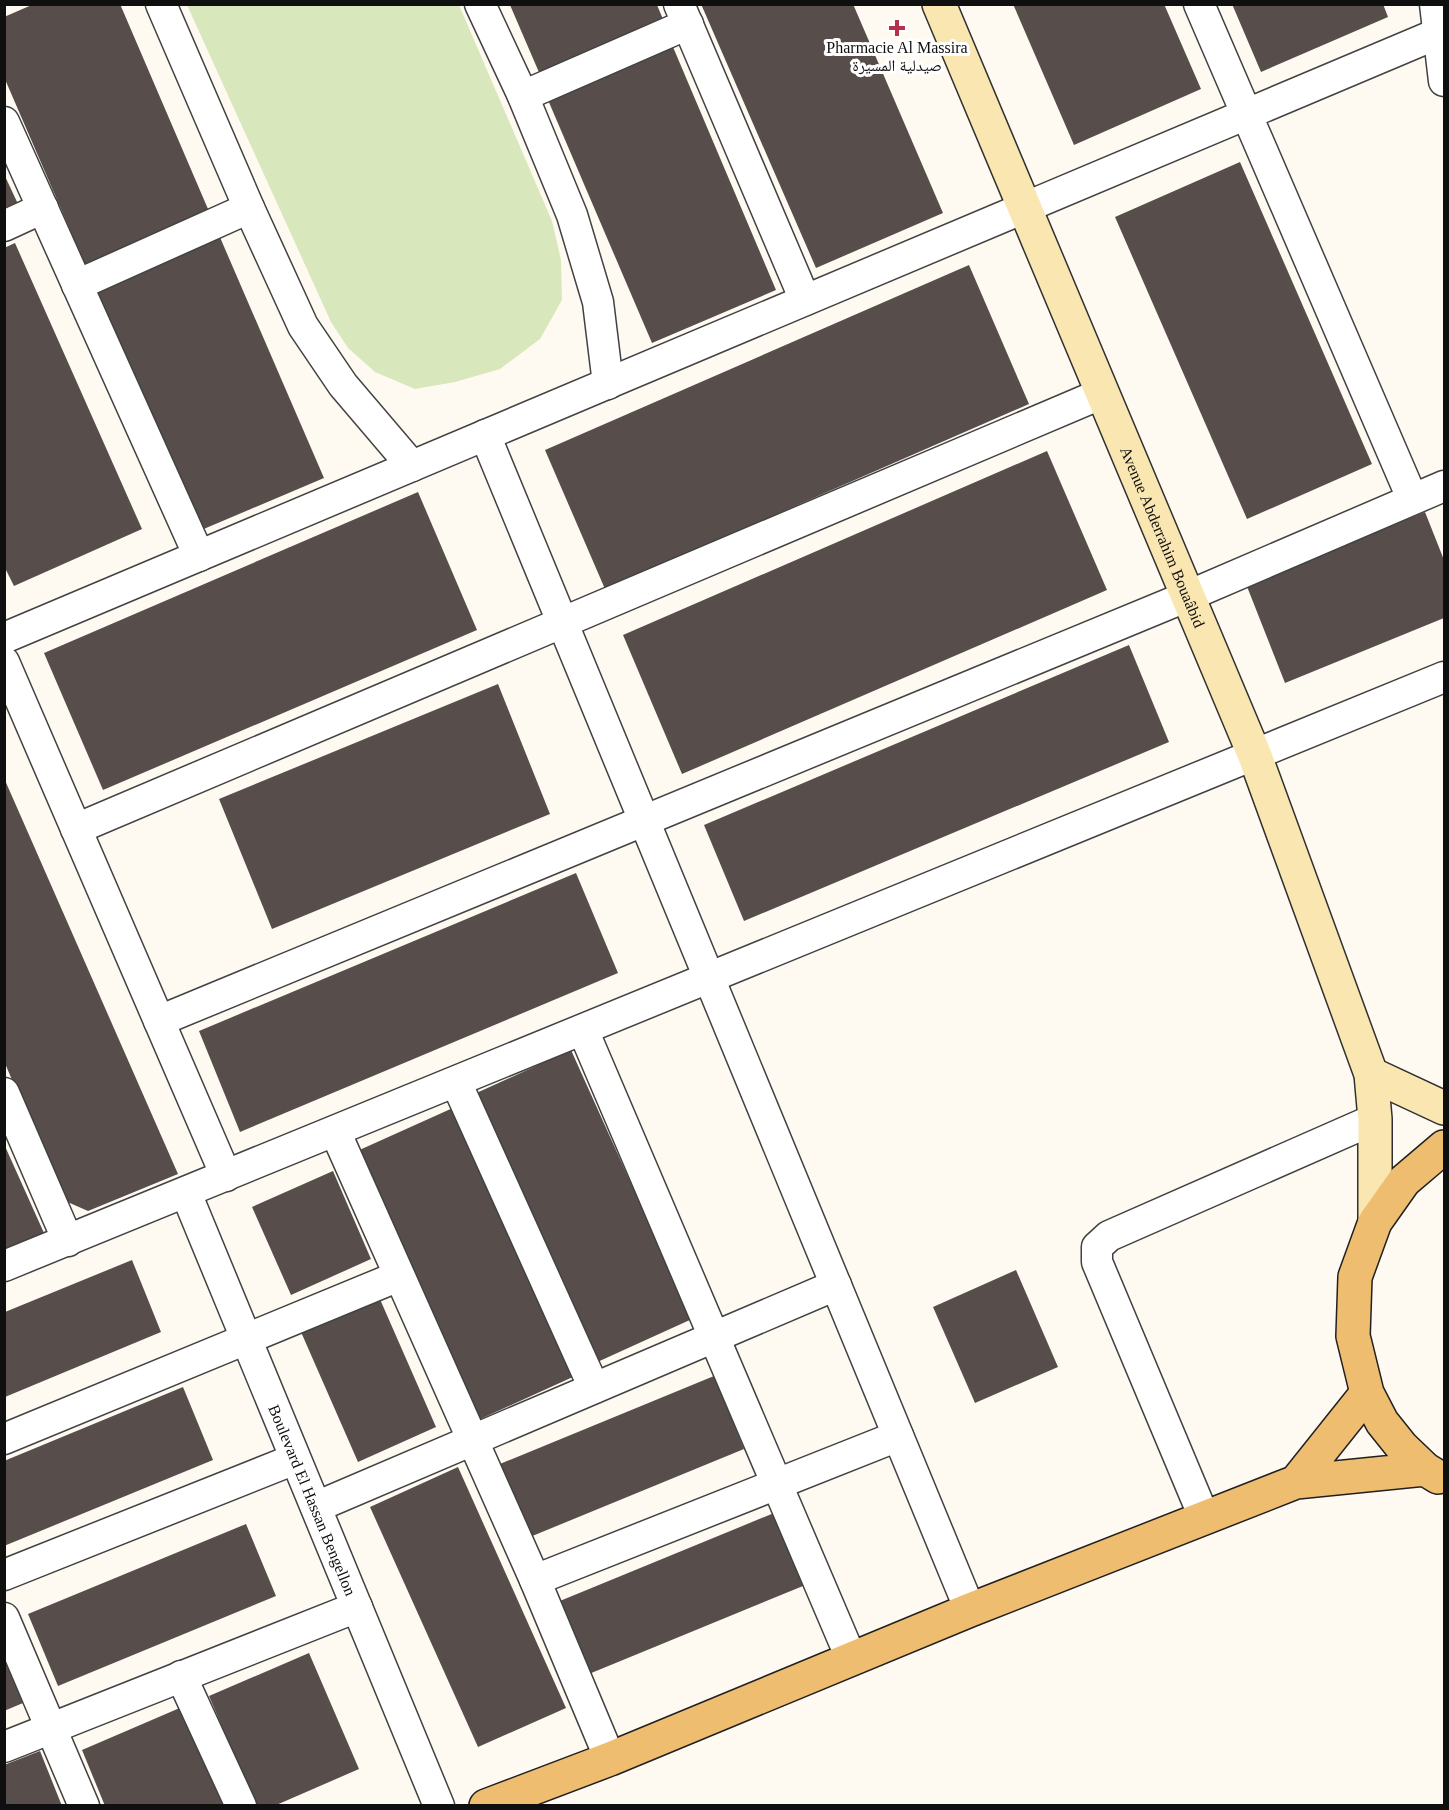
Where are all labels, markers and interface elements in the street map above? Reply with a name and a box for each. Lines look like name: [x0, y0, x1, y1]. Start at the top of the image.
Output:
marker: Pharmacie Al Massira صيدلية المسيرة: [890, 21, 904, 35]
place label: Pharmacie Al Massira صيدلية المسيرة: [826, 39, 968, 75]
street label: Avenue Abderrahim Bouaâbid: [1117, 444, 1208, 630]
street label: Boulevard El Hassan Bengellon: [265, 1402, 359, 1598]

